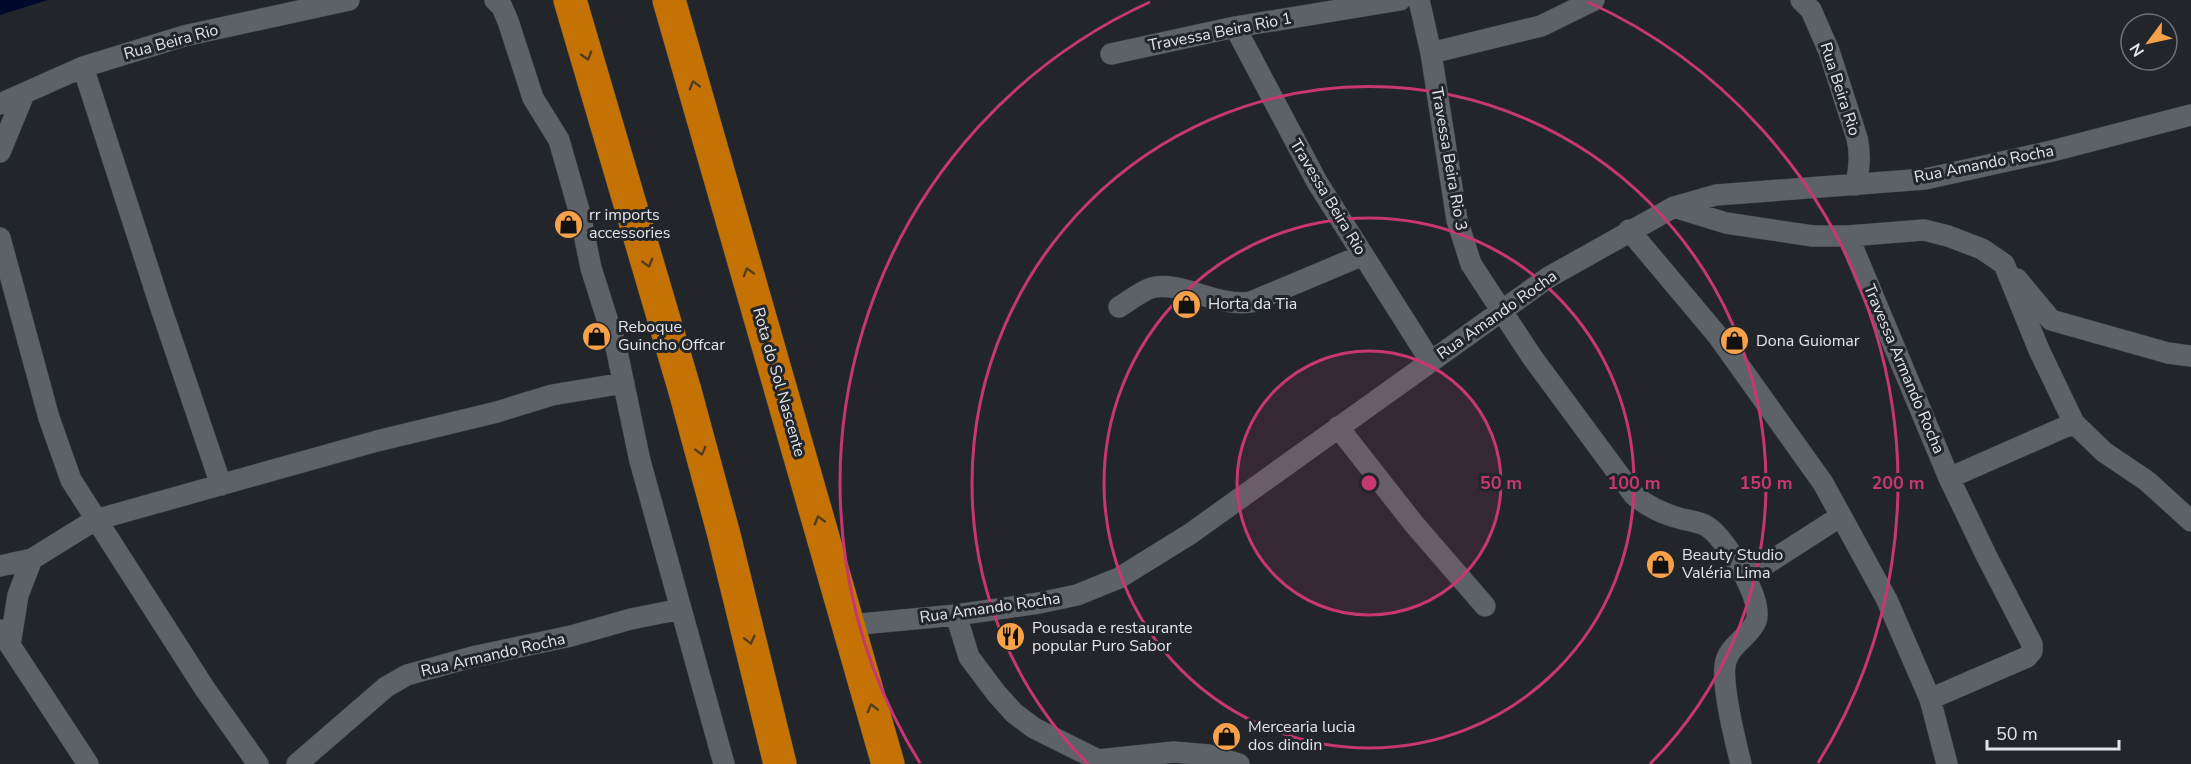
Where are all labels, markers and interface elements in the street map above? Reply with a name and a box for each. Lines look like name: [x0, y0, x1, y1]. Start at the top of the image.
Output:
street label: Travessa Beira Rio 1: [1147, 7, 1293, 57]
north arrow: [2119, 12, 2179, 72]
street label: Rua Beira Rio: [121, 19, 221, 65]
text: N: [2125, 39, 2150, 61]
street label: Rua Beira Rio: [1815, 40, 1865, 139]
one-way arrow: [580, 50, 592, 61]
one-way arrow: [689, 80, 701, 91]
street label: Travessa Beira Rio 3: [1426, 85, 1472, 233]
street label: Travessa Beira Rio: [1285, 135, 1371, 259]
street label: Rua Amando Rocha: [1912, 140, 2056, 188]
place label: rr imports accessories: [589, 204, 670, 244]
shop icon: rr imports accessories: [552, 208, 584, 240]
one-way arrow: [641, 257, 653, 268]
street label: Rua Amando Rocha: [1433, 265, 1561, 365]
one-way arrow: [743, 267, 755, 278]
street label: Travessa Armando Rocha: [1858, 281, 1950, 457]
shop icon: Horta da Tia: [1171, 288, 1203, 320]
place label: Horta da Tia: [1208, 293, 1297, 315]
street label: Rota do Sol Nascente: [747, 305, 811, 459]
place label: Reboque Guincho Offcar: [618, 316, 725, 356]
shop icon: Reboque Guincho Offcar: [581, 320, 613, 352]
shop icon: Dona Guiomar: [1719, 325, 1751, 357]
place label: Dona Guiomar: [1756, 330, 1860, 352]
one-way arrow: [694, 446, 707, 456]
text: 50 m: [1480, 471, 1522, 495]
text: 100 m: [1607, 471, 1661, 495]
text: 150 m: [1739, 471, 1793, 495]
text: 200 m: [1871, 471, 1925, 495]
centre of rings: [1359, 473, 1379, 493]
one-way arrow: [814, 515, 826, 526]
place label: Beauty Studio Valéria Lima: [1681, 544, 1783, 584]
shop icon: Beauty Studio Valéria Lima: [1645, 548, 1677, 580]
street label: Rua Amando Rocha: [918, 587, 1062, 629]
place label: Pousada e restaurante popular Puro Sabor: [1032, 617, 1192, 657]
restaurant icon: Pousada e restaurante popular Puro Sabor: [995, 621, 1027, 653]
street label: Rua Armando Rocha: [419, 628, 567, 682]
one-way arrow: [742, 635, 755, 645]
one-way arrow: [867, 703, 879, 713]
scale bar: [1987, 713, 2119, 751]
place label: Mercearia lucia dos dindin: [1248, 716, 1355, 756]
shop icon: Mercearia lucia dos dindin: [1211, 720, 1243, 752]
text: 50 m: [1996, 722, 2038, 746]

